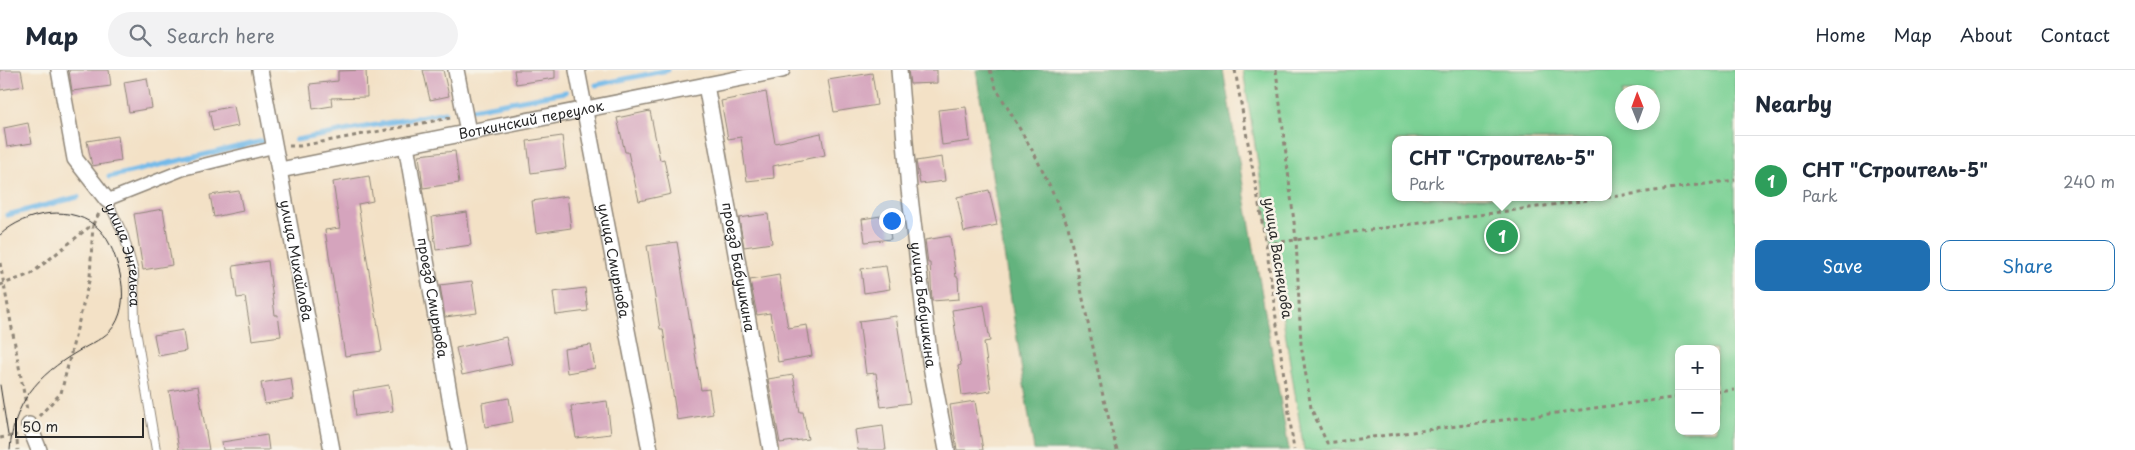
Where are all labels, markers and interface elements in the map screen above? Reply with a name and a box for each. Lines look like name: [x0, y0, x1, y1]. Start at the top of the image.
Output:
search box: [108, 12, 458, 57]
text: Map: [25, 17, 78, 53]
icon: search: [126, 21, 154, 49]
text: Search here: [166, 21, 275, 49]
text: Home: [1815, 21, 1865, 48]
text: Map: [1893, 21, 1932, 48]
text: About: [1960, 21, 2012, 48]
text: Contact: [2040, 21, 2110, 48]
north arrow: [1615, 85, 1660, 130]
text: Nearby: [1755, 87, 1832, 119]
street label: Воткинский переулок: [457, 95, 606, 144]
popup: [1392, 136, 1612, 201]
text: СНТ "Строитель-5": [1409, 143, 1595, 171]
text: СНТ "Строитель-5": [1802, 155, 1988, 183]
text: 1: [1767, 169, 1775, 193]
text: 240 m: [2063, 169, 2115, 193]
text: Park: [1409, 171, 1445, 195]
text: Park: [1802, 183, 1838, 207]
street label: улица Васнецова: [1259, 196, 1298, 320]
street label: улица Михайлова: [275, 198, 318, 323]
street label: улица Энгельса: [100, 199, 146, 307]
street label: проезд Бабушкина: [717, 200, 761, 334]
street label: улица Смирнова: [593, 201, 635, 320]
your location: [879, 208, 905, 234]
pin: 1: [1486, 217, 1518, 255]
street label: проезд Смирнова: [412, 236, 454, 360]
button: Save: [1755, 240, 1930, 291]
button: Share: [1940, 240, 2115, 291]
street label: улица Бабушкина: [906, 241, 942, 370]
map controls: [1675, 345, 1720, 435]
button: +: [1675, 345, 1720, 390]
button: −: [1675, 390, 1720, 435]
scale bar: [15, 415, 144, 438]
text: 50 m: [22, 416, 58, 437]

